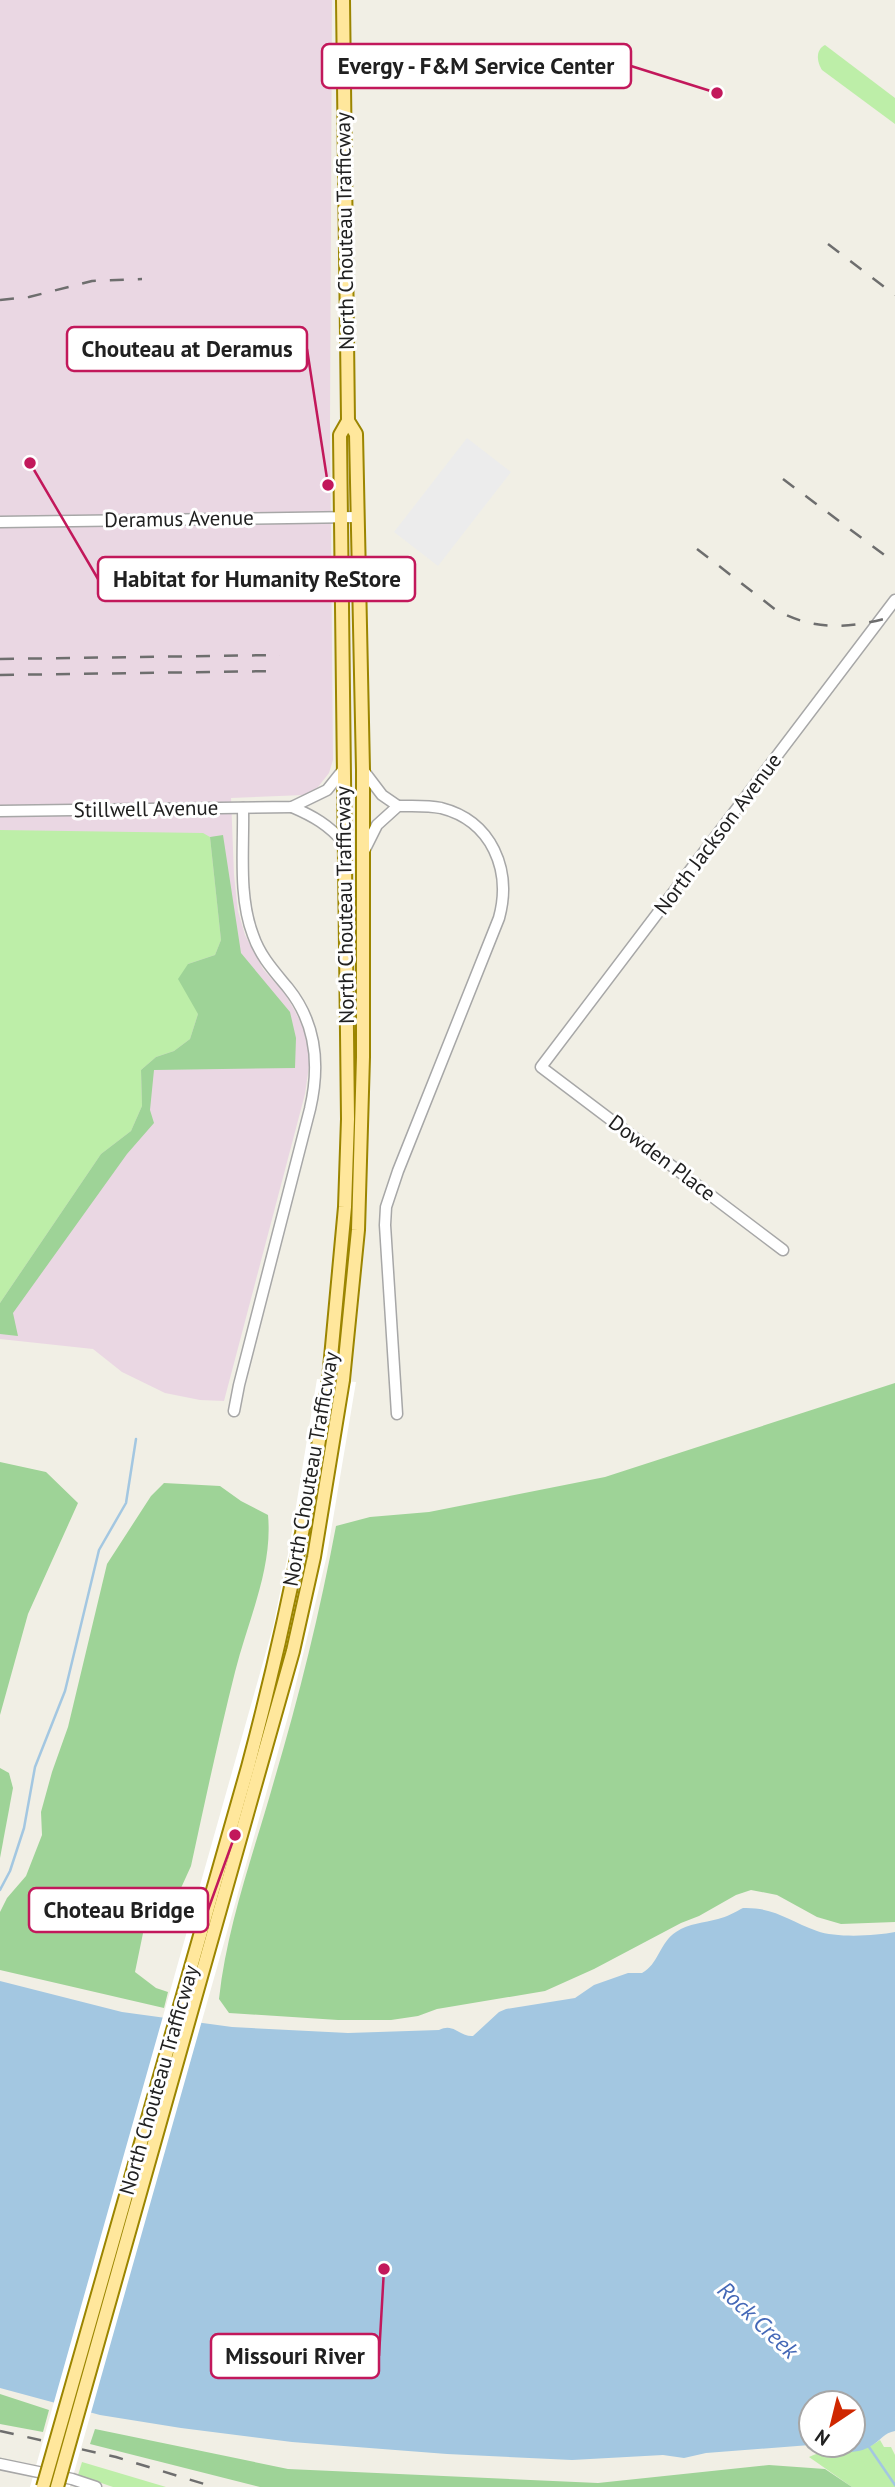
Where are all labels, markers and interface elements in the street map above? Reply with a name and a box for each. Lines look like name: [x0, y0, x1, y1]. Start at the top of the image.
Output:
callout: Evergy - F&M Service Center: [322, 44, 631, 88]
text: Evergy - F&M Service Center: [338, 51, 615, 80]
street label: North Chouteau Trafficway: [329, 112, 360, 350]
callout: Chouteau at Deramus: [67, 327, 307, 371]
text: Chouteau at Deramus: [81, 334, 293, 363]
street label: Deramus Avenue: [104, 504, 254, 533]
callout: Habitat for Humanity ReStore: [98, 557, 415, 601]
text: Habitat for Humanity ReStore: [113, 564, 401, 593]
street label: North Jackson Avenue: [648, 747, 787, 920]
street label: North Chouteau Trafficway: [329, 786, 360, 1024]
street label: Stillwell Avenue: [73, 794, 219, 823]
street label: Dowden Place: [603, 1109, 721, 1207]
street label: North Chouteau Trafficway: [277, 1349, 344, 1588]
callout: Choteau Bridge: [29, 1888, 208, 1932]
text: Choteau Bridge: [43, 1895, 195, 1924]
street label: North Chouteau Trafficway: [113, 1962, 204, 2198]
water label: Rock Creek: [712, 2275, 806, 2365]
callout: Missouri River: [211, 2334, 379, 2378]
text: Missouri River: [225, 2341, 366, 2370]
north arrow: [797, 2389, 867, 2459]
text: N: [810, 2425, 834, 2451]

